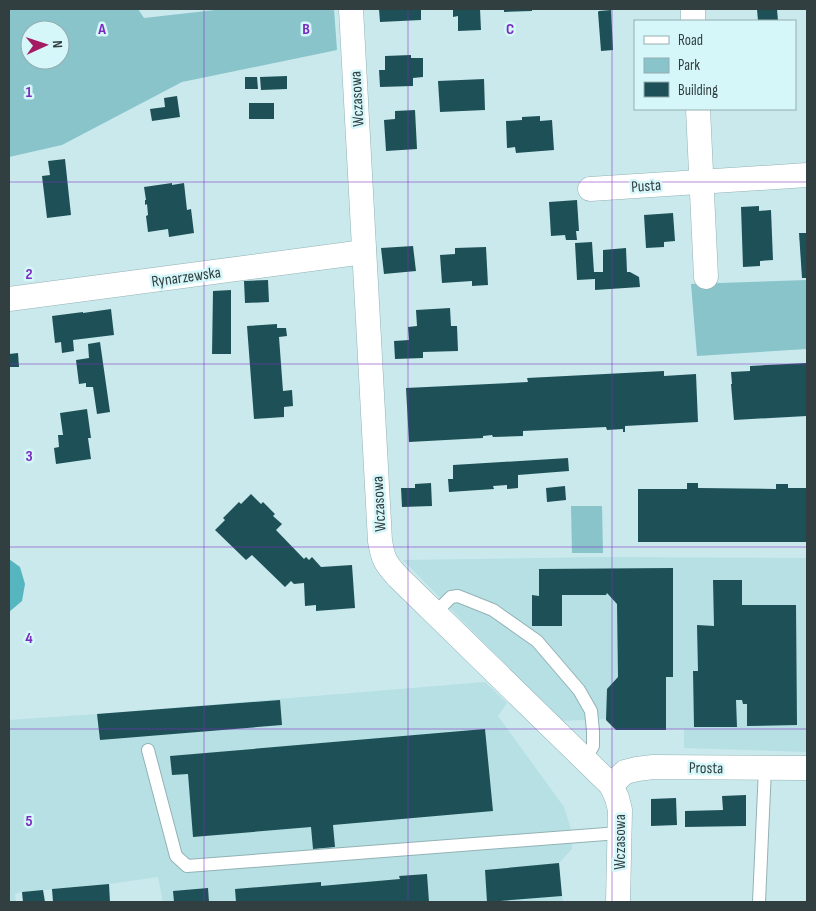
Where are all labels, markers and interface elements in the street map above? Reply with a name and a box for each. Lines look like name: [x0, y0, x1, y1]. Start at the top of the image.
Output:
north arrow: [20, 20, 70, 70]
text: A: [97, 20, 106, 39]
text: B: [302, 20, 310, 39]
text: C: [506, 20, 514, 39]
legend: [634, 20, 796, 110]
text: Road: [678, 31, 703, 50]
text: N: [49, 40, 66, 49]
text: Park: [678, 56, 700, 75]
street label: Wczasowa: [347, 71, 368, 127]
text: Building: [678, 81, 718, 100]
text: 1: [26, 83, 33, 102]
street label: Pusta: [630, 176, 662, 197]
street label: Rynarzewska: [150, 263, 222, 292]
text: 2: [25, 265, 33, 284]
text: 3: [25, 447, 33, 466]
street label: Wczasowa: [369, 476, 390, 532]
text: 4: [25, 629, 33, 648]
street label: Prosta: [689, 759, 723, 778]
text: 5: [25, 812, 33, 831]
street label: Wczasowa: [611, 814, 630, 870]

